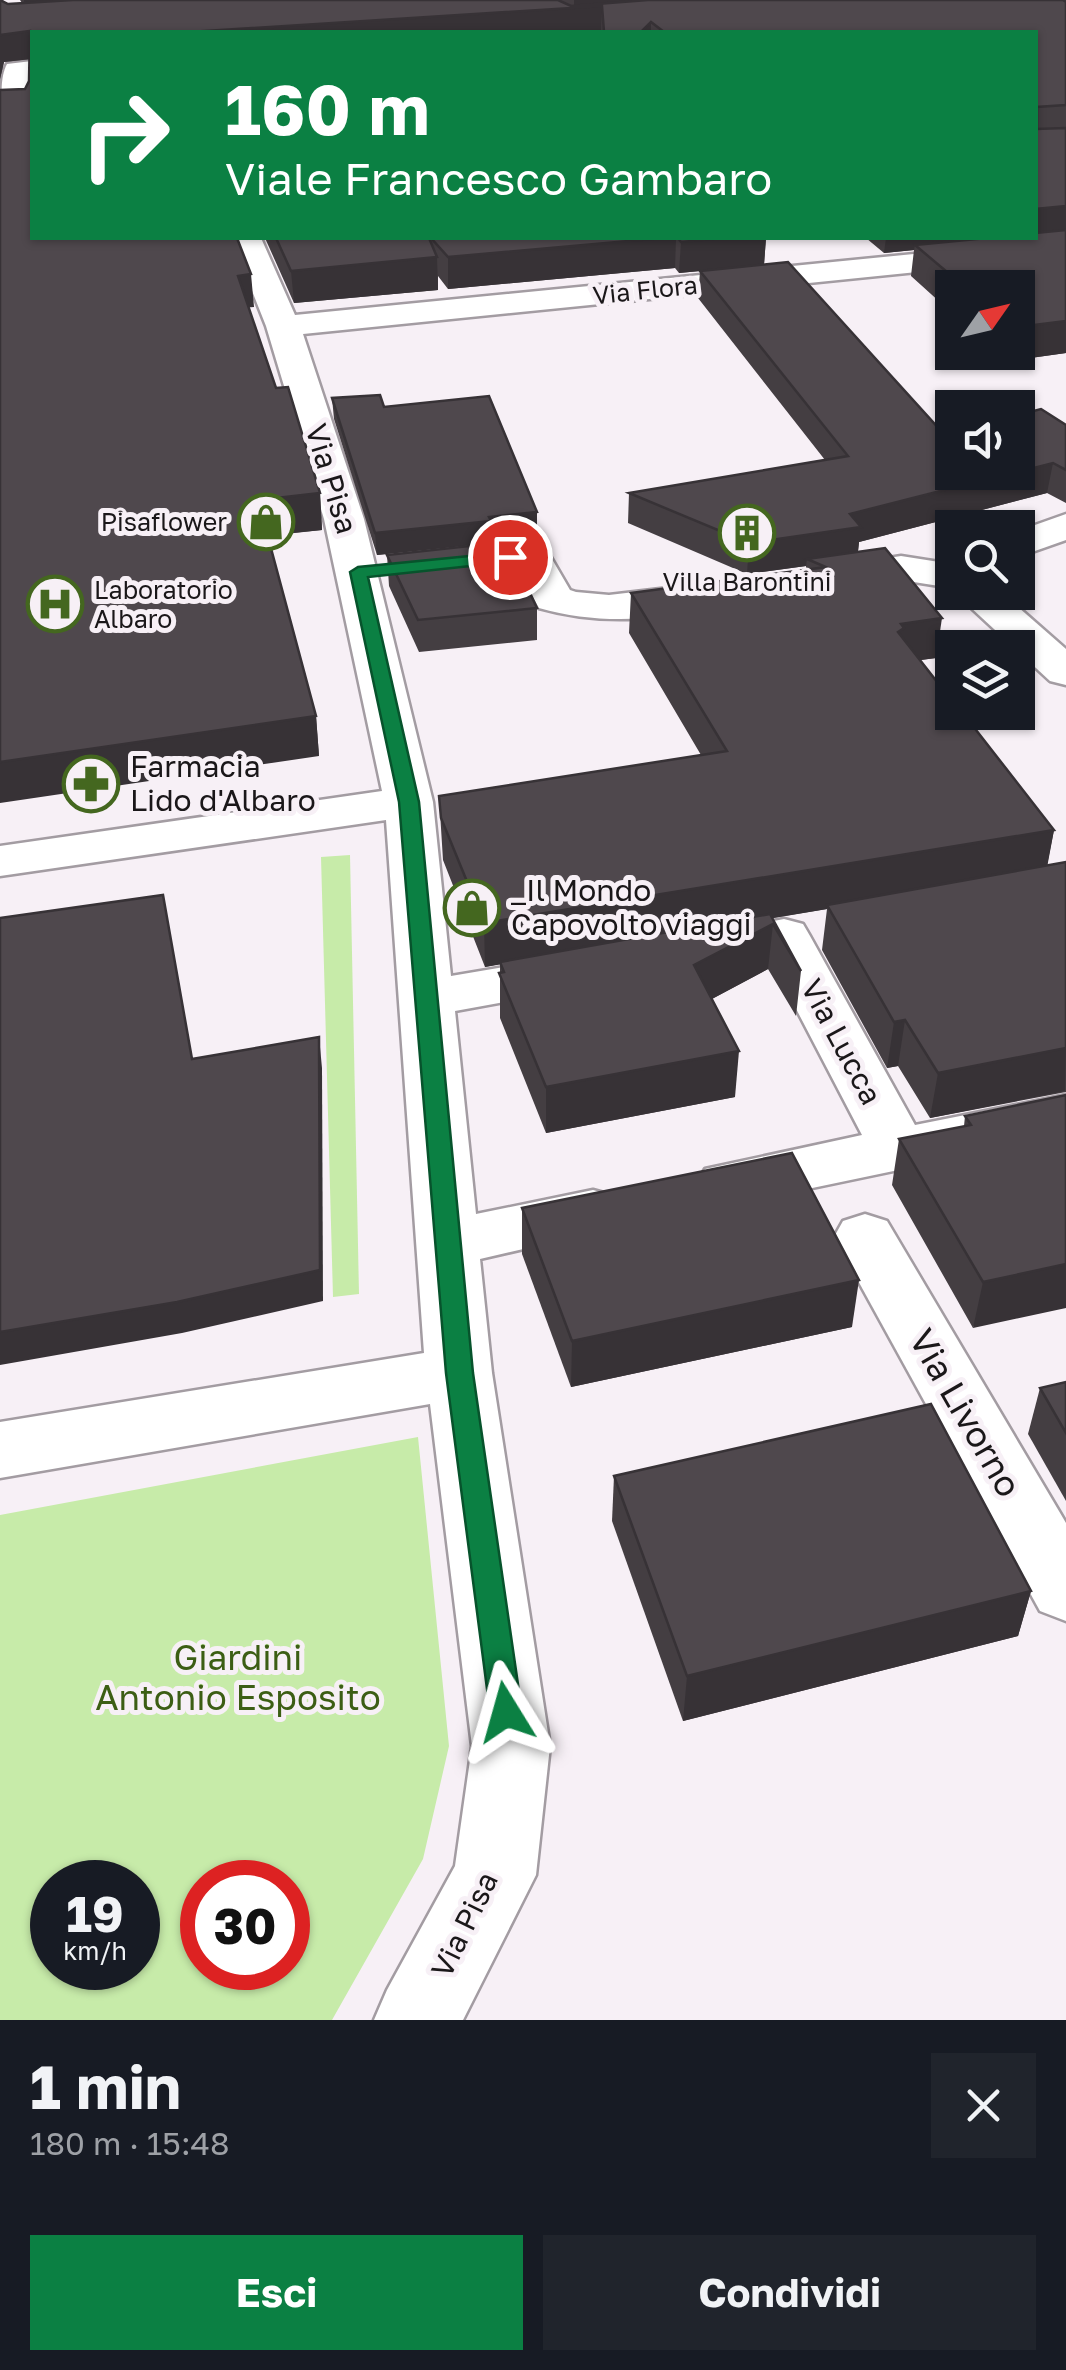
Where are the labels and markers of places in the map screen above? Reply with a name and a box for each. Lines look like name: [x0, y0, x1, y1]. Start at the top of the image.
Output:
shop icon: Pisaflower: [236, 492, 296, 552]
building icon: Villa Barontini: [717, 503, 777, 563]
place label: Pisaflower: [101, 506, 227, 537]
pin: [468, 515, 553, 600]
place label: Villa Barontini: [662, 566, 832, 597]
hospital icon: Laboratorio Albaro: [25, 574, 85, 634]
place label: Laboratorio Albaro: [94, 574, 233, 634]
place label: Farmacia Lido d'Albaro: [130, 748, 316, 818]
pharmacy icon: Farmacia Lido d'Albaro: [61, 754, 121, 814]
place label: _Il Mondo Capovolto viaggi: [511, 872, 752, 942]
shop icon: _Il Mondo Capovolto viaggi: [442, 878, 502, 938]

